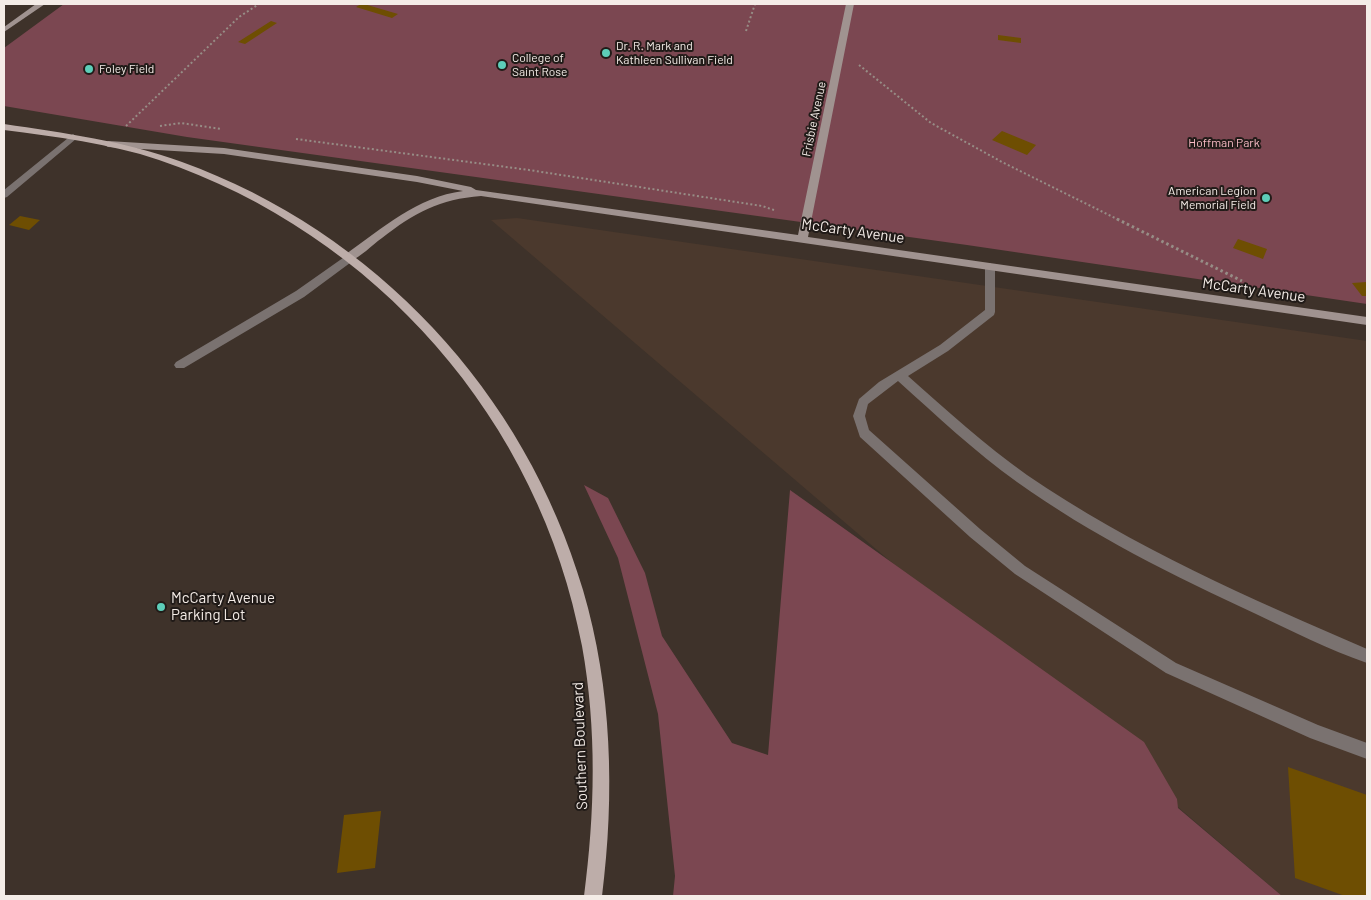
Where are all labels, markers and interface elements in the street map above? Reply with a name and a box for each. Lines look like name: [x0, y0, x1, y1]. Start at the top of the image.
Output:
place label: Dr. R. Mark and Kathleen Sullivan Field: [616, 39, 733, 67]
marker: Dr. R. Mark and Kathleen Sullivan Field: [600, 47, 612, 59]
place label: College of Saint Rose: [512, 51, 567, 79]
marker: College of Saint Rose: [496, 59, 508, 71]
place label: Foley Field: [99, 62, 154, 76]
marker: Foley Field: [83, 63, 95, 75]
street label: Frisbie Avenue: [799, 80, 829, 158]
park label: Hoffman Park: [1188, 136, 1260, 150]
place label: American Legion Memorial Field: [1168, 184, 1256, 212]
marker: American Legion Memorial Field: [1260, 192, 1272, 204]
street label: McCarty Avenue: [800, 215, 906, 247]
street label: McCarty Avenue: [1201, 274, 1307, 306]
place label: McCarty Avenue Parking Lot: [171, 589, 275, 624]
marker: McCarty Avenue Parking Lot: [155, 601, 167, 613]
street label: Southern Boulevard: [569, 682, 591, 810]

